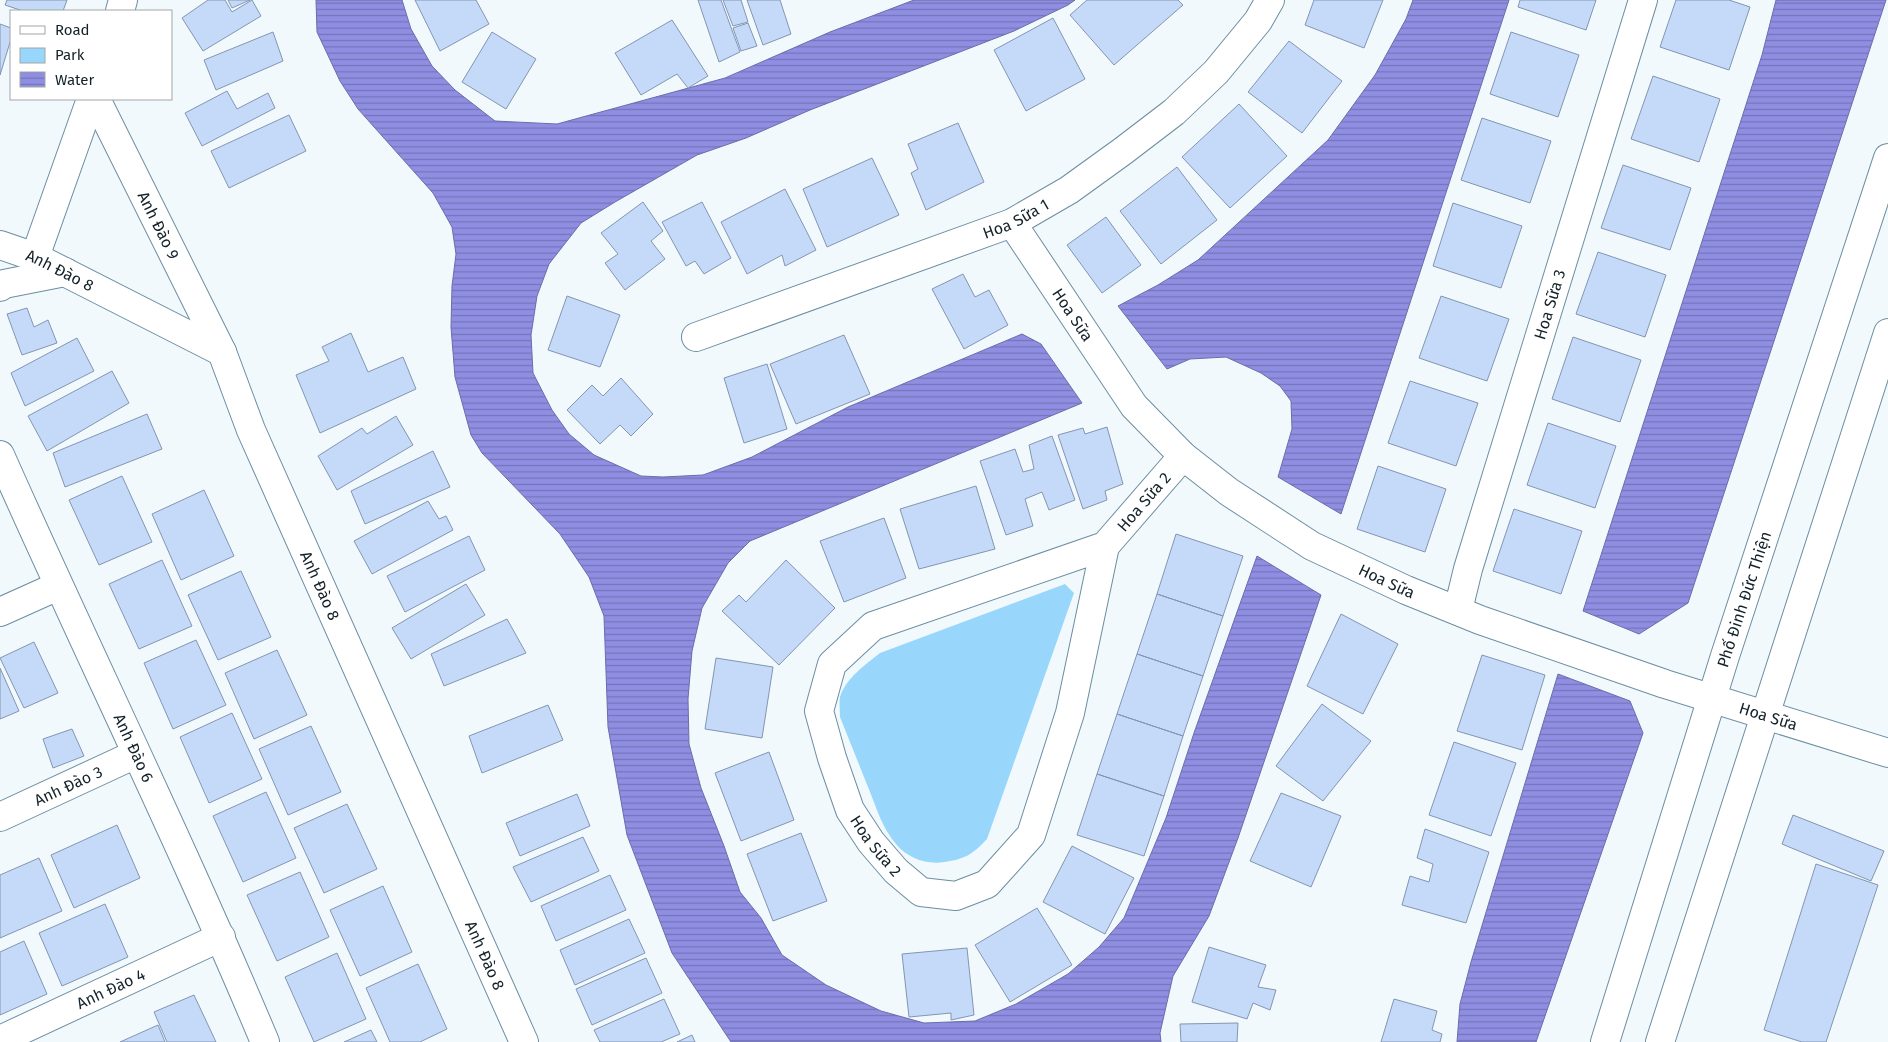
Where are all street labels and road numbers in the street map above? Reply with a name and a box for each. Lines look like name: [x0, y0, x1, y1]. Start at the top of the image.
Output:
street label: Anh Đào 9: [134, 188, 183, 262]
street label: Hoa Sữa 1: [980, 195, 1052, 243]
street label: Anh Đào 8: [23, 246, 97, 295]
street label: Hoa Sữa 3: [1530, 267, 1570, 342]
street label: Hoa Sữa: [1048, 285, 1097, 345]
street label: Hoa Sữa 2: [1113, 468, 1175, 535]
street label: Phố Đinh Đức Thiện: [1713, 529, 1775, 670]
street label: Anh Đào 8: [296, 548, 344, 623]
street label: Hoa Sữa: [1355, 560, 1418, 603]
street label: Hoa Sữa: [1737, 699, 1800, 734]
street label: Anh Đào 6: [110, 711, 158, 785]
street label: Anh Đào 3: [31, 762, 105, 810]
street label: Hoa Sữa 2: [846, 812, 905, 880]
street label: Anh Đào 8: [461, 918, 509, 993]
street label: Anh Đào 4: [74, 965, 149, 1013]

